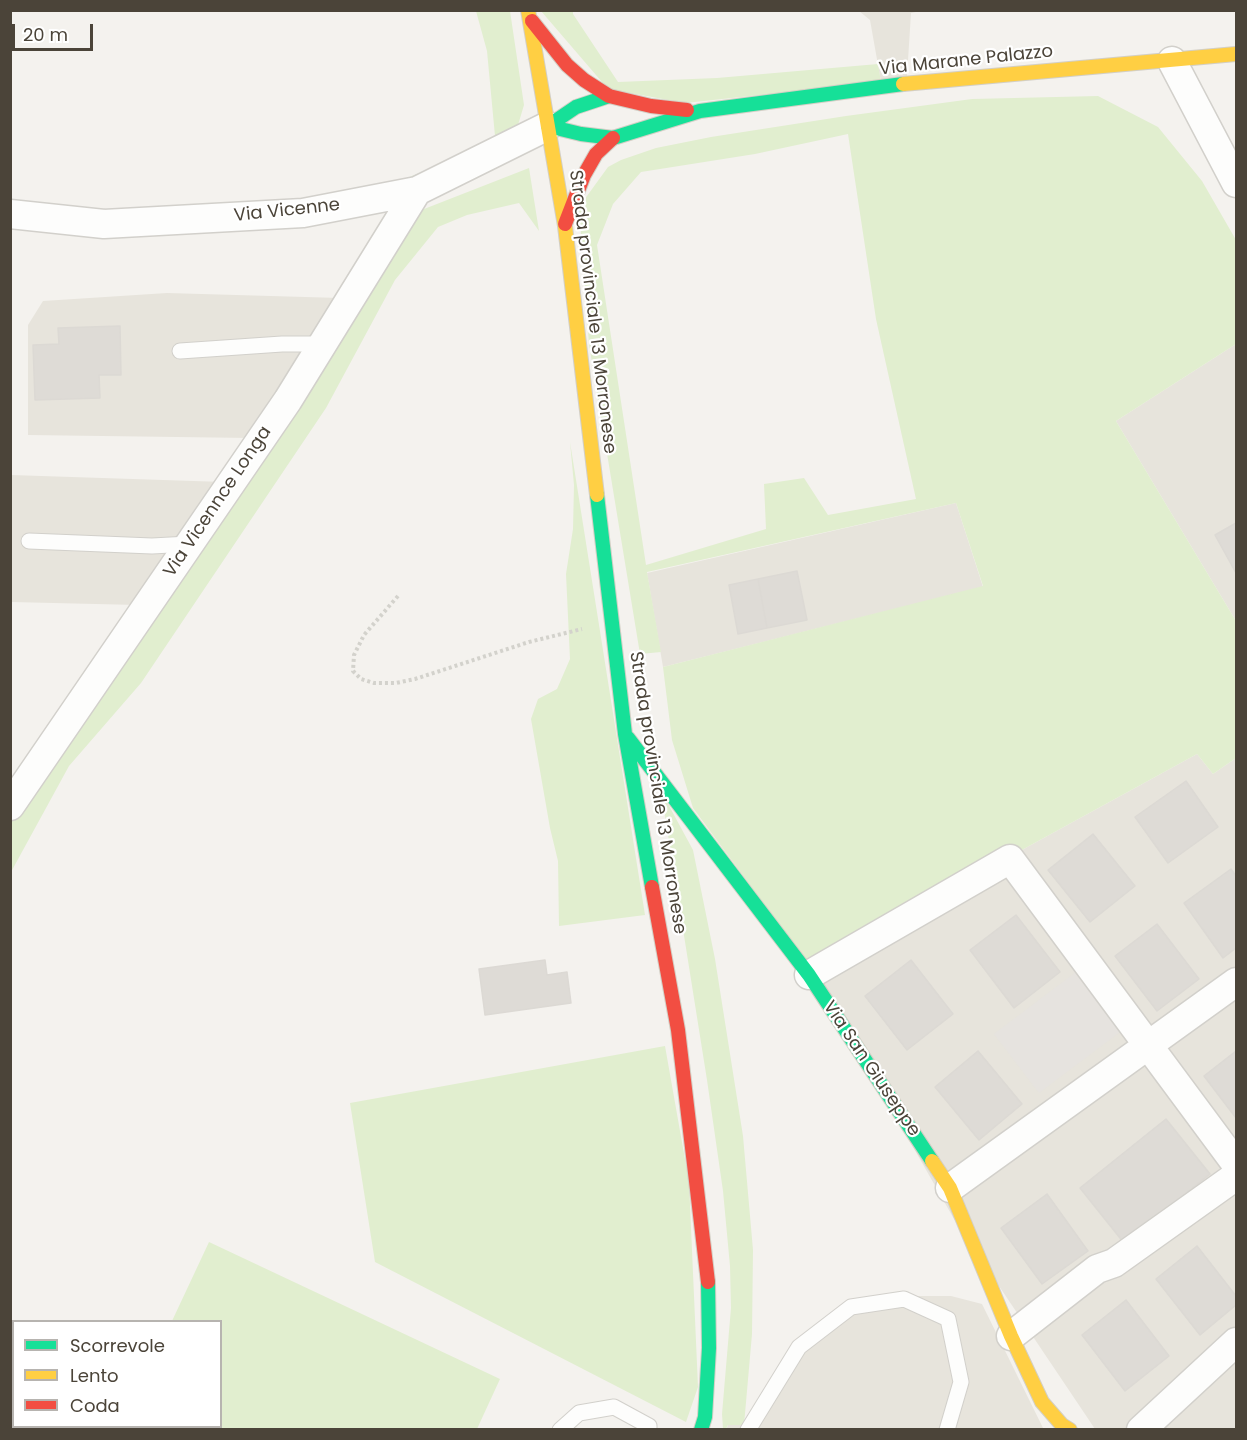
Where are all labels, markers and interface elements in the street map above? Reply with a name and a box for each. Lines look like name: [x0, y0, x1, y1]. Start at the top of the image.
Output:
scale bar: [15, 12, 96, 50]
text: 20 m: [23, 22, 68, 47]
street label: Via Marane Palazzo: [878, 41, 1054, 81]
street label: Strada provinciale 13 Morronese: [564, 169, 620, 455]
street label: Via Vicenne: [233, 195, 341, 227]
street label: Via Vicennce Longa: [159, 422, 277, 582]
street label: Strada provinciale 13 Morronese: [624, 650, 690, 936]
street label: Via San Giuseppe: [818, 997, 924, 1141]
legend: [12, 1320, 222, 1428]
text: Scorrevole: [70, 1333, 165, 1358]
text: Lento: [70, 1363, 119, 1388]
text: Coda: [70, 1393, 120, 1418]

